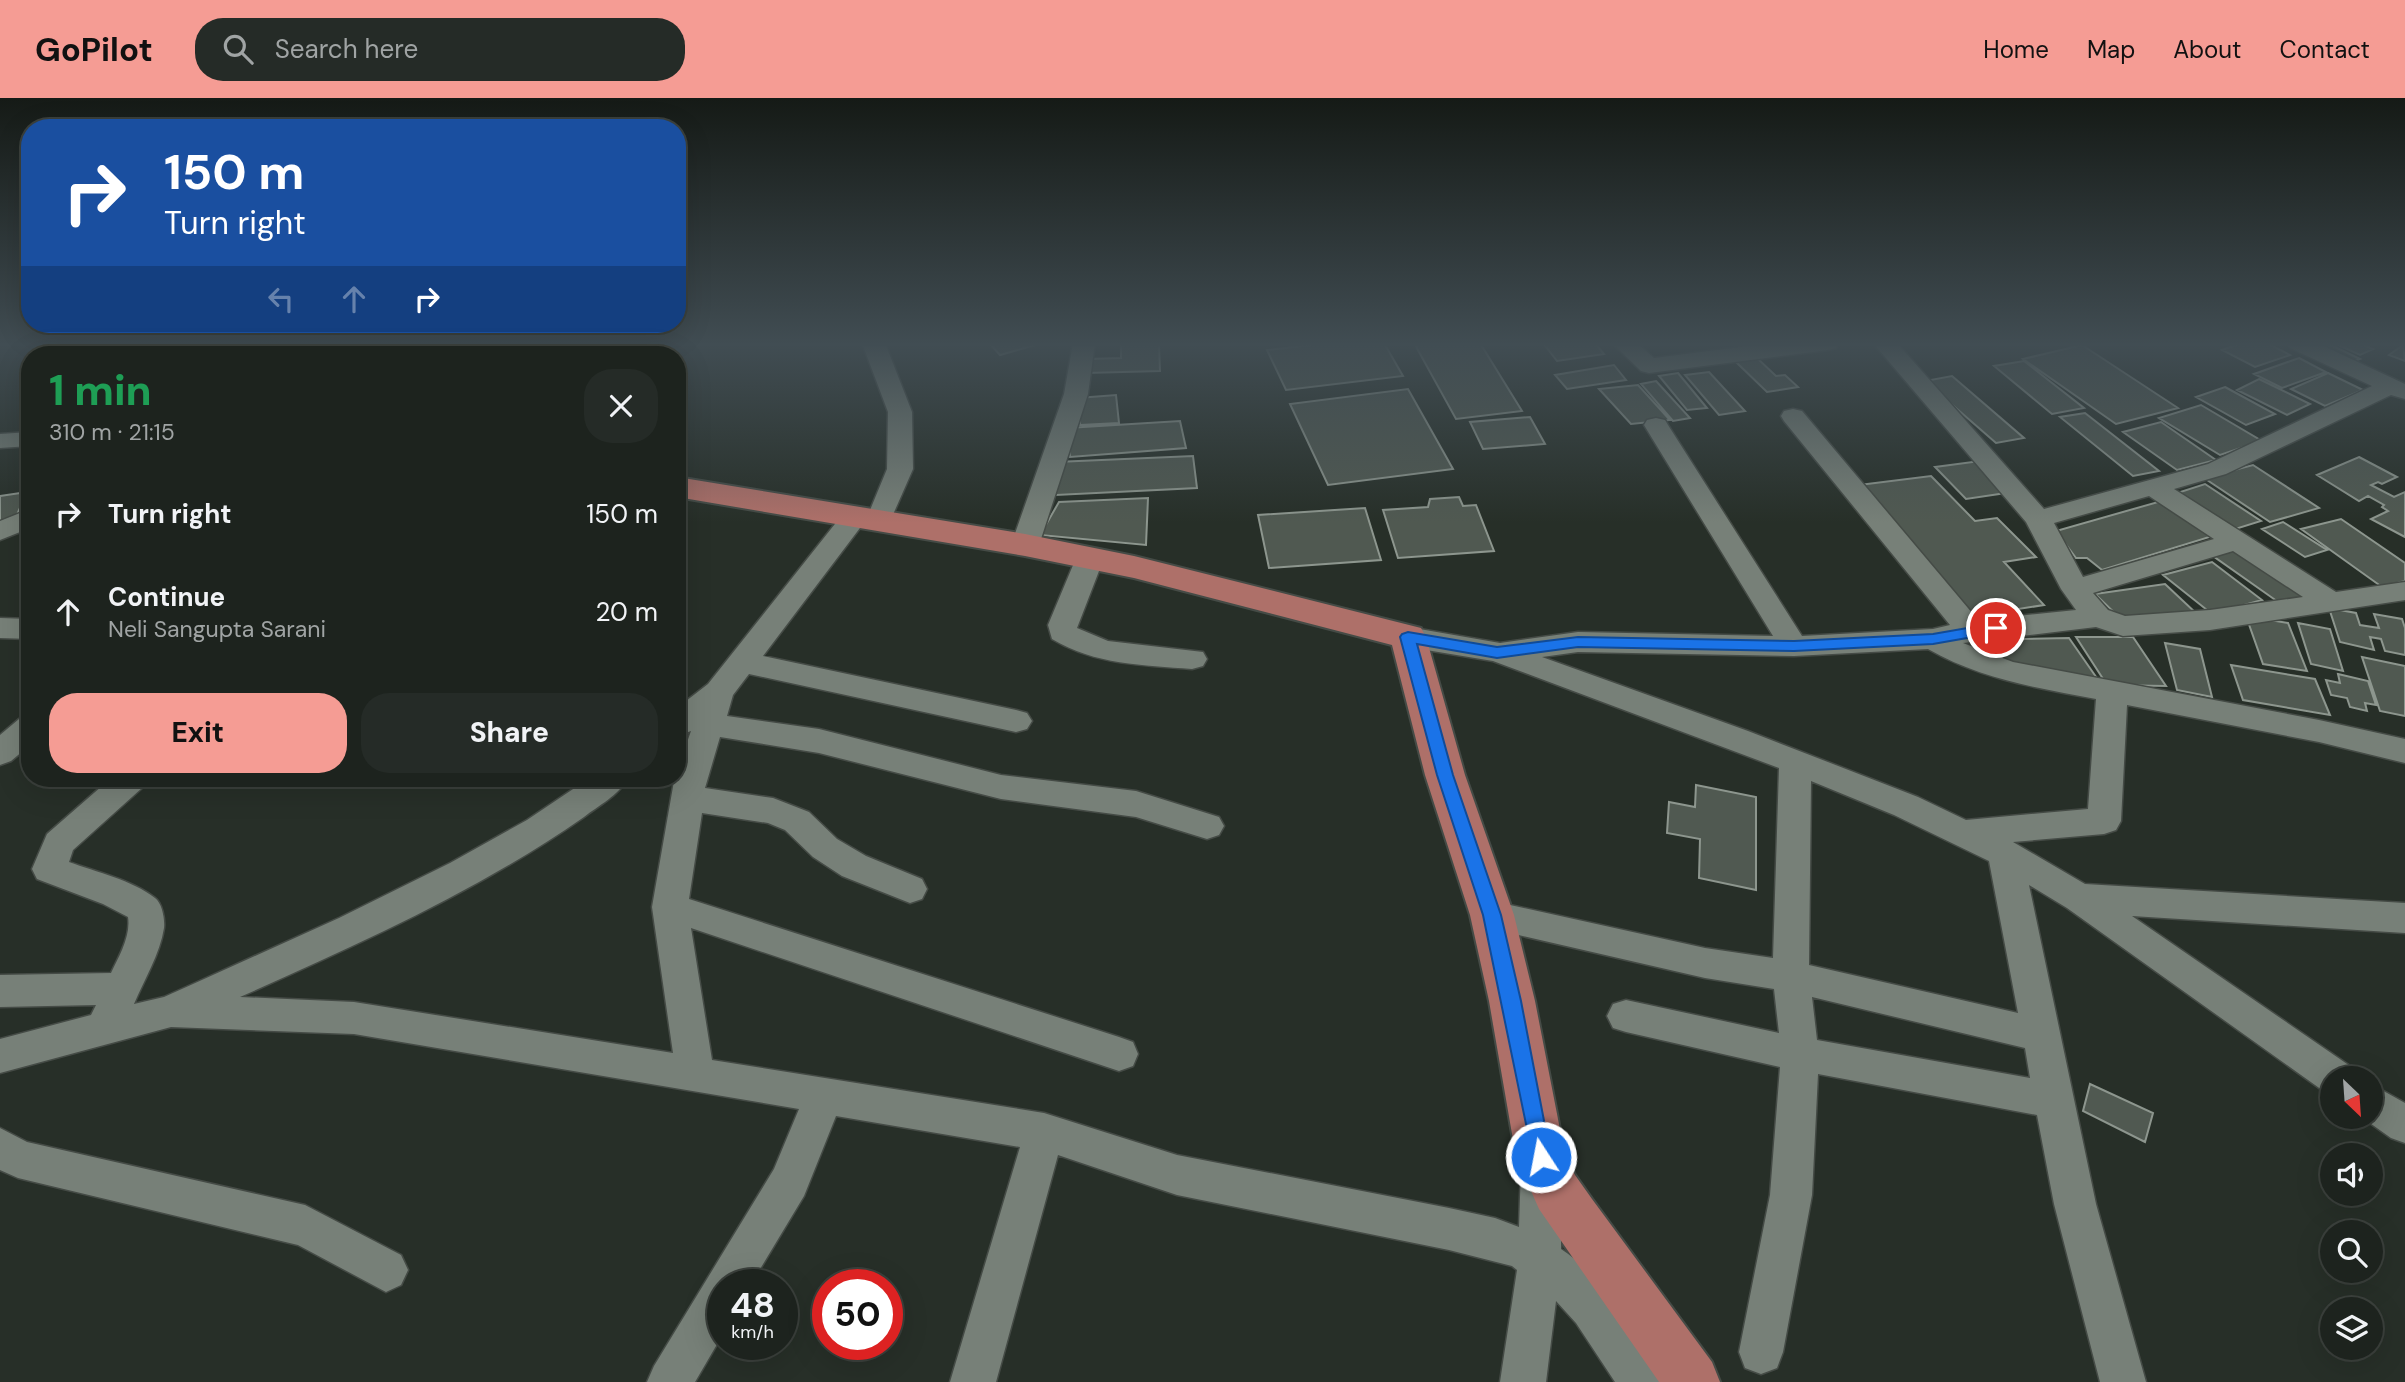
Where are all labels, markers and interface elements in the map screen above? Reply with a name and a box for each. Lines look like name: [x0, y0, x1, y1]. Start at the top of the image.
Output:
search box: [195, 18, 685, 81]
text: GoPilot: [35, 28, 153, 71]
icon: search: [219, 30, 257, 68]
text: Search here: [275, 32, 418, 66]
text: Home: [1983, 34, 2049, 65]
text: Map: [2087, 34, 2135, 65]
text: About: [2173, 34, 2242, 65]
text: Contact: [2280, 34, 2370, 65]
text: 150 m: [164, 140, 304, 204]
icon: right: [49, 147, 140, 238]
text: Turn right: [164, 202, 306, 244]
icon: left: [262, 280, 300, 318]
icon: ahead: [335, 280, 373, 318]
icon: right: [408, 280, 446, 318]
text: 1 min: [49, 363, 152, 418]
button: close: [584, 369, 658, 443]
text: 310 m · 21:15: [49, 417, 175, 447]
icon: right: [49, 495, 87, 533]
text: Turn right: [108, 497, 232, 531]
text: 150 m: [586, 497, 658, 531]
text: Continue: [108, 580, 225, 614]
icon: ahead: [49, 593, 87, 631]
text: 20 m: [595, 595, 658, 629]
pin: [1966, 598, 2026, 658]
icon: arrive: [1977, 609, 2015, 647]
text: Neli Sangupta Sarani: [108, 614, 326, 644]
button: Exit: [49, 693, 347, 773]
button: Share: [361, 693, 658, 773]
north arrow: [2320, 1066, 2384, 1129]
map controls: [2320, 1066, 2383, 1360]
position arrow: [1504, 1120, 1578, 1194]
button: sound: [2320, 1143, 2383, 1206]
button: search: [2320, 1220, 2383, 1283]
speed limit sign: 50: [812, 1269, 903, 1360]
text: 48: [730, 1282, 775, 1328]
button: layers: [2320, 1297, 2383, 1360]
text: km/h: [731, 1320, 774, 1344]

